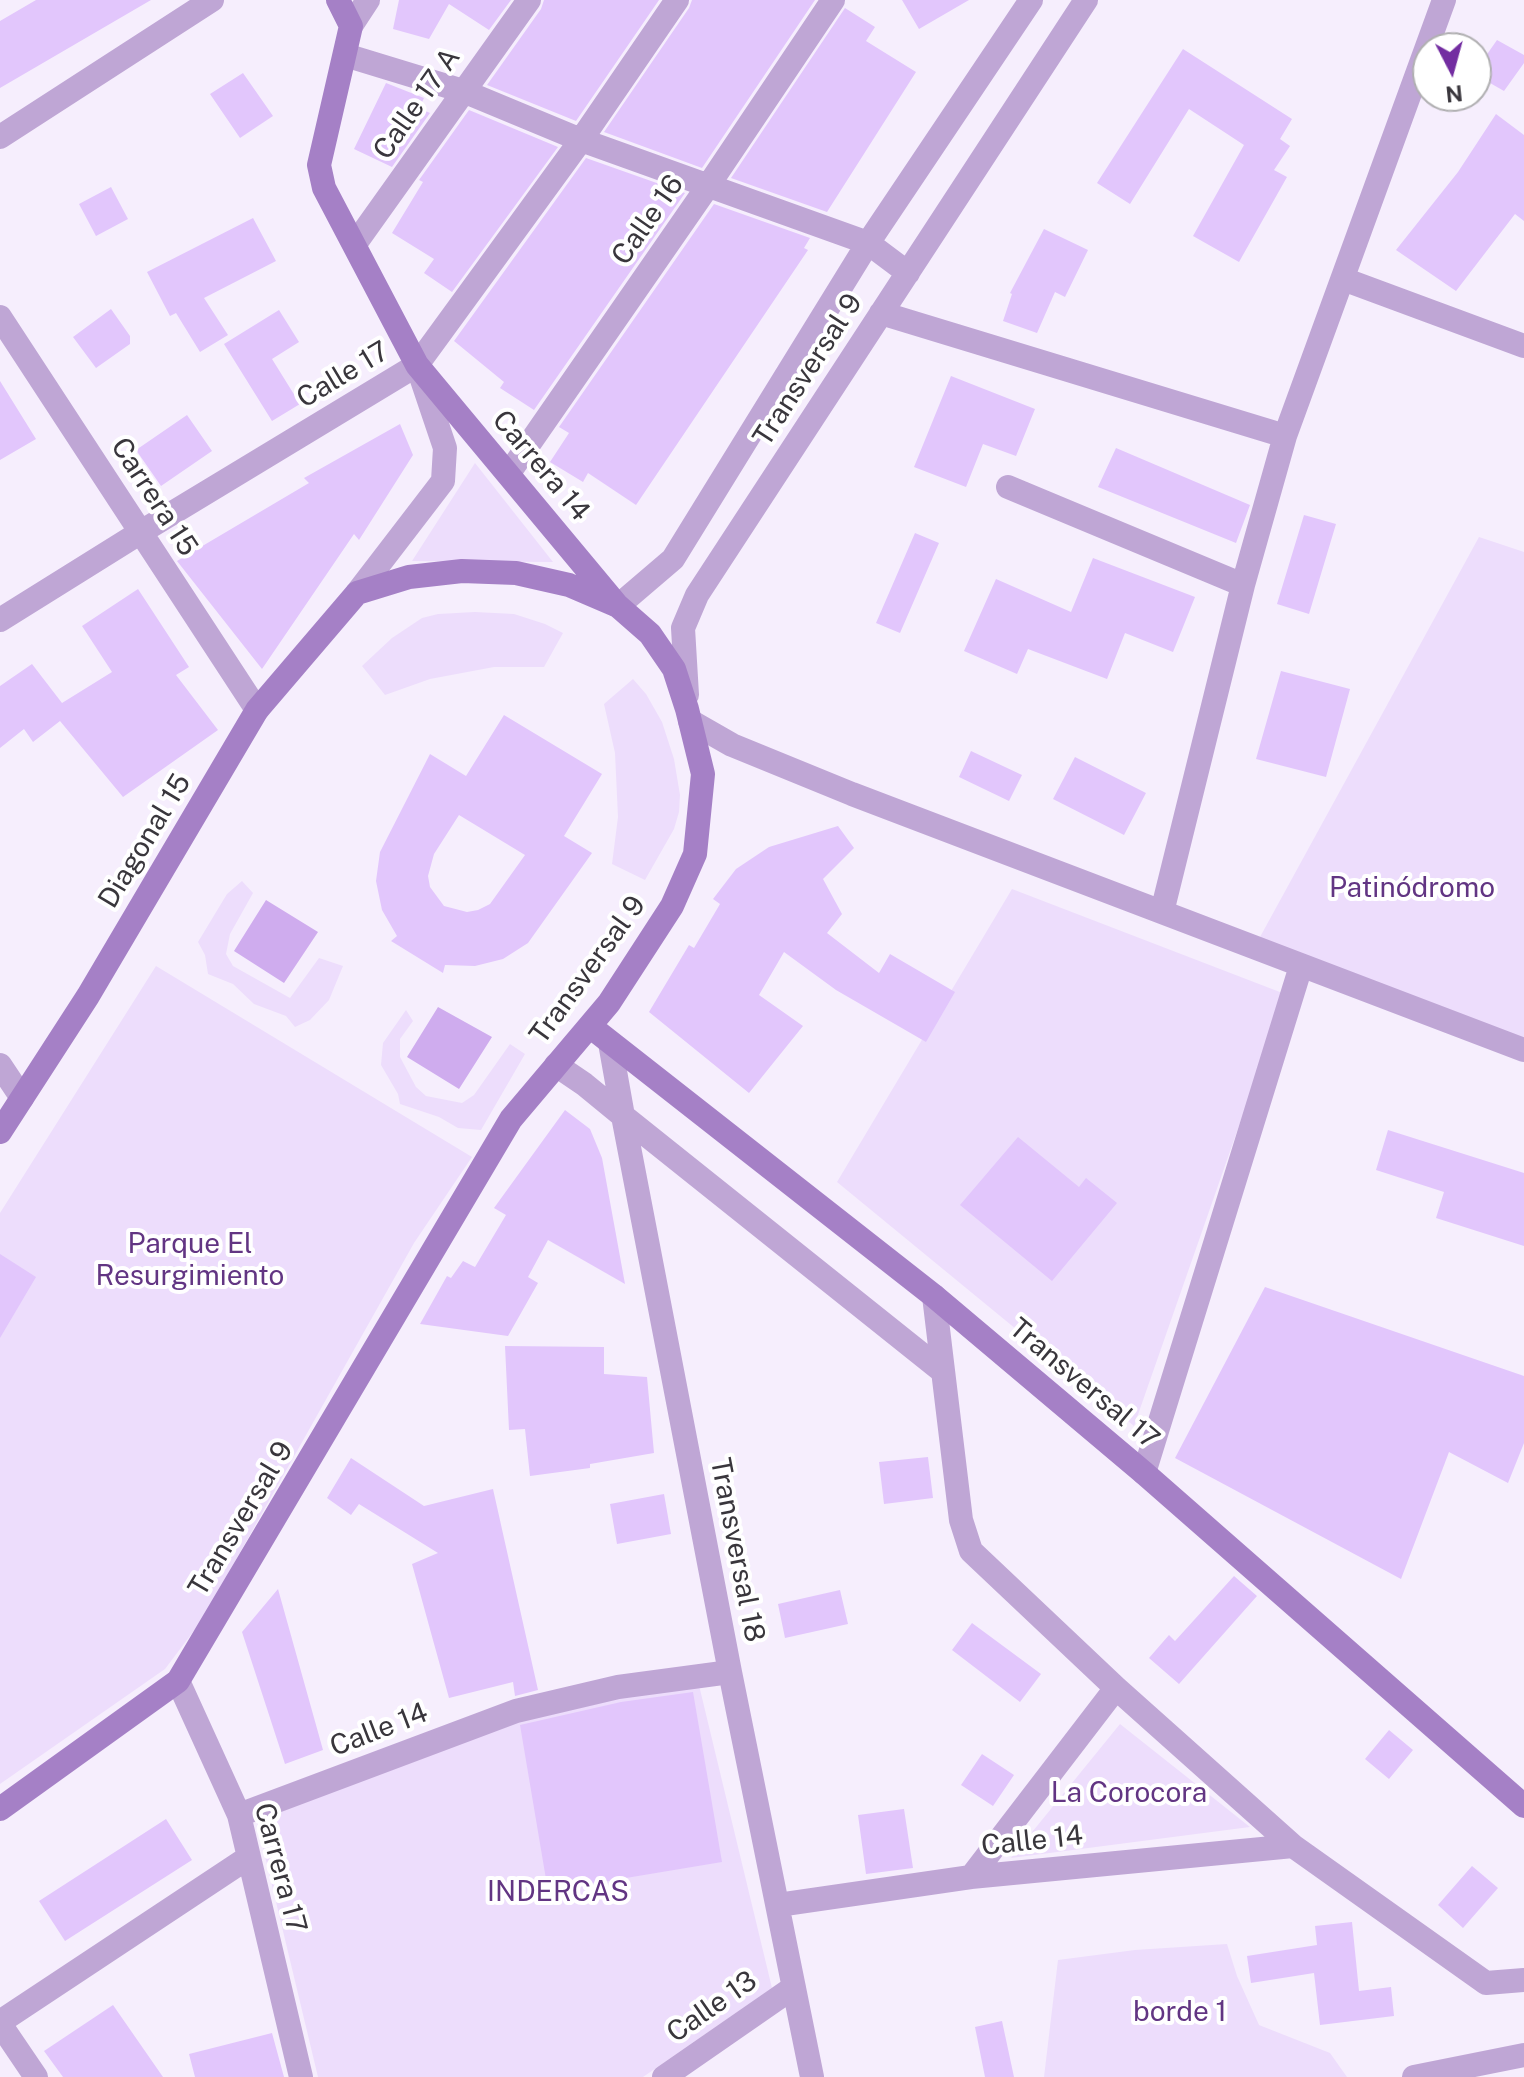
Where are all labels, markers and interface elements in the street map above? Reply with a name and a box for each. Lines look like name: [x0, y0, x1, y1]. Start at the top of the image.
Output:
north arrow: [1412, 32, 1492, 112]
street label: Calle 17 A: [367, 42, 467, 166]
text: N: [1444, 80, 1464, 108]
street label: Calle 16: [605, 169, 691, 271]
street label: Transversal 9: [746, 288, 870, 452]
street label: Calle 17: [291, 335, 395, 415]
street label: Carrera 14: [485, 404, 597, 528]
street label: Carrera 15: [103, 432, 205, 562]
street label: Diagonal 15: [92, 768, 198, 914]
park label: Patinódromo: [1329, 871, 1495, 905]
street label: Transversal 9: [523, 889, 653, 1051]
park label: Parque El Resurgimiento: [96, 1227, 284, 1293]
street label: Transversal 17: [1002, 1312, 1166, 1456]
street label: Transversal 9: [182, 1435, 300, 1603]
street label: Transversal 18: [703, 1455, 771, 1645]
street label: Calle 14: [325, 1696, 433, 1764]
park label: La Corocora: [1051, 1776, 1207, 1810]
street label: Carrera 17: [247, 1799, 313, 1937]
street label: Calle 14: [979, 1819, 1085, 1863]
park label: INDERCAS: [487, 1875, 629, 1909]
street label: Calle 13: [661, 1964, 763, 2050]
park label: borde 1: [1133, 1995, 1227, 2029]

